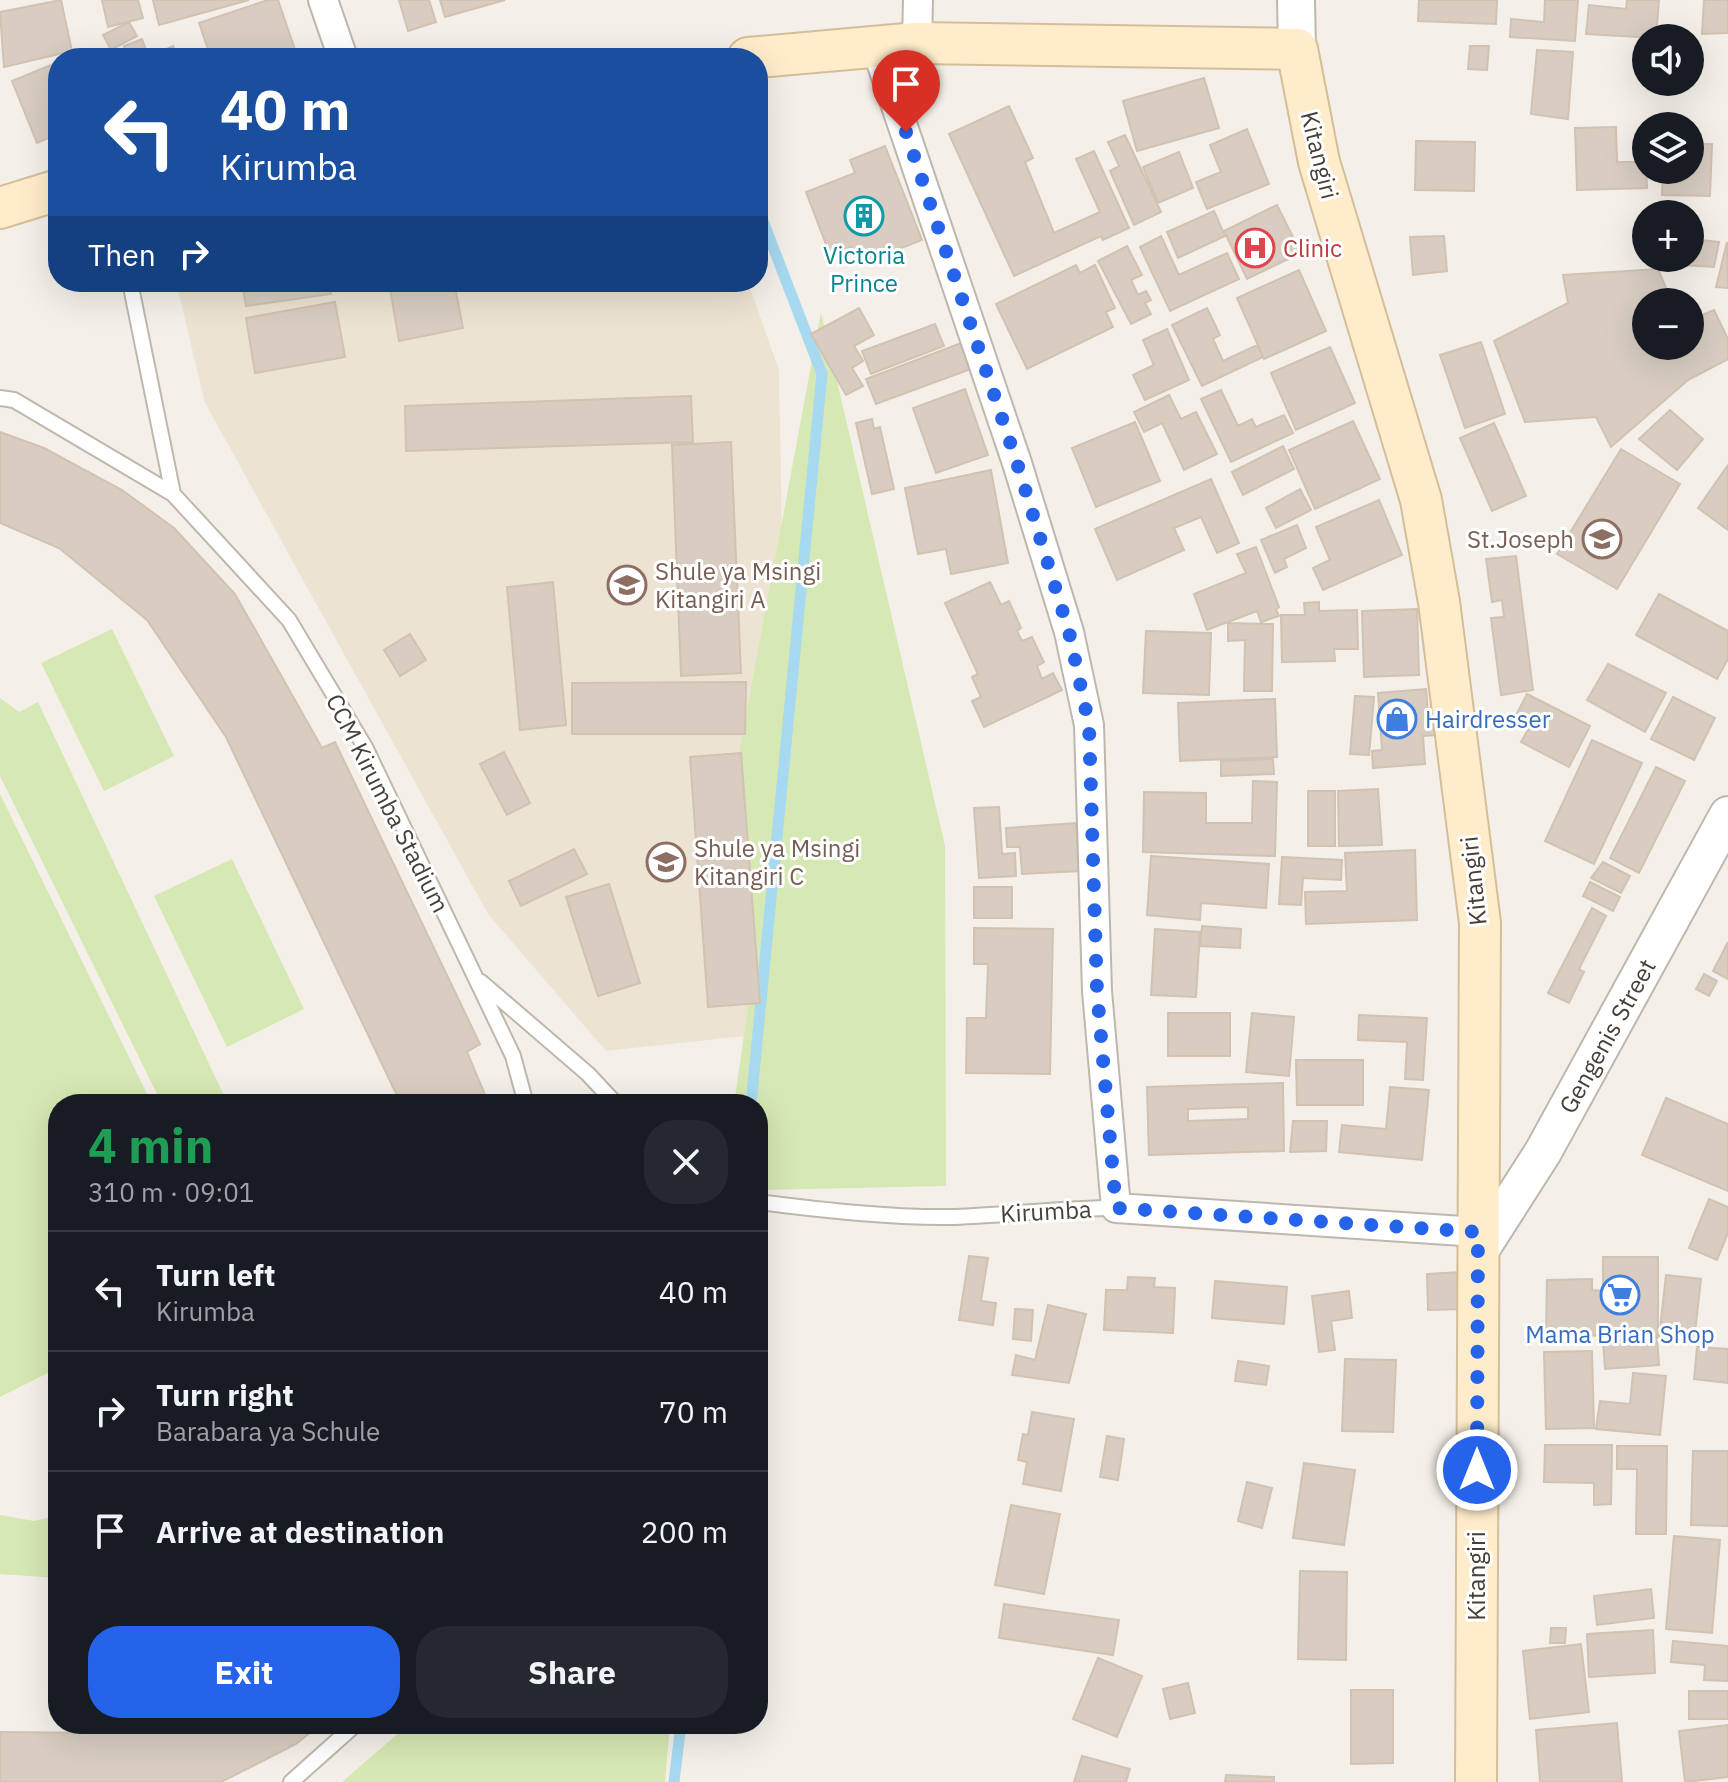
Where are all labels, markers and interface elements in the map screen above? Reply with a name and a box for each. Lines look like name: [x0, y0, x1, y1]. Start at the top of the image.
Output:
map controls: [1632, 24, 1704, 360]
button: sound: [1632, 24, 1704, 96]
pin: [872, 50, 940, 132]
icon: arrive: [884, 62, 928, 106]
text: 40 m: [220, 73, 350, 145]
icon: left: [88, 80, 192, 184]
street label: Kitangiri: [1294, 108, 1346, 202]
button: layers: [1632, 112, 1704, 184]
text: Kirumba: [220, 143, 357, 190]
building icon: Victoria Prince: [843, 195, 885, 237]
button: +: [1632, 200, 1704, 272]
hospital icon: Clinic: [1234, 227, 1276, 269]
icon: right: [172, 232, 216, 276]
place label: Clinic: [1283, 232, 1342, 264]
text: Then: [88, 235, 156, 274]
place label: Victoria Prince: [823, 239, 905, 299]
button: −: [1632, 288, 1704, 360]
school or university icon: St.Joseph: [1581, 518, 1623, 560]
place label: St.Joseph: [1467, 523, 1574, 555]
place label: Shule ya Msingi Kitangiri A: [655, 555, 821, 615]
school or university icon: Shule ya Msingi Kitangiri A: [606, 564, 648, 606]
street label: CCM Kirumba Stadium: [319, 688, 457, 918]
shop icon: Hairdresser: [1376, 698, 1418, 740]
place label: Hairdresser: [1425, 703, 1551, 735]
place label: Shule ya Msingi Kitangiri C: [694, 832, 860, 892]
street label: Kitangiri: [1452, 835, 1494, 927]
school or university icon: Shule ya Msingi Kitangiri C: [645, 841, 687, 883]
street label: Gengenis Street: [1551, 953, 1663, 1119]
text: 4 min: [88, 1114, 213, 1176]
button: close: [644, 1120, 728, 1204]
text: 310 m · 09:01: [88, 1175, 254, 1209]
street label: Kirumba: [1000, 1193, 1093, 1229]
text: Turn left: [156, 1255, 275, 1294]
icon: left: [88, 1269, 132, 1313]
text: 40 m: [659, 1272, 728, 1311]
supermarket icon: Mama Brian Shop: [1599, 1274, 1641, 1316]
text: Kirumba: [156, 1294, 255, 1328]
place label: Mama Brian Shop: [1525, 1318, 1715, 1350]
text: Turn right: [156, 1375, 294, 1414]
icon: right: [88, 1389, 132, 1433]
text: 70 m: [659, 1392, 728, 1431]
text: Barabara ya Schule: [156, 1414, 380, 1448]
position arrow: [1435, 1428, 1519, 1512]
icon: arrive: [88, 1509, 132, 1553]
text: Arrive at destination: [156, 1512, 444, 1551]
text: 200 m: [641, 1512, 728, 1551]
street label: Kitangiri: [1460, 1531, 1492, 1621]
button: Exit: [88, 1626, 400, 1718]
button: Share: [416, 1626, 728, 1718]

